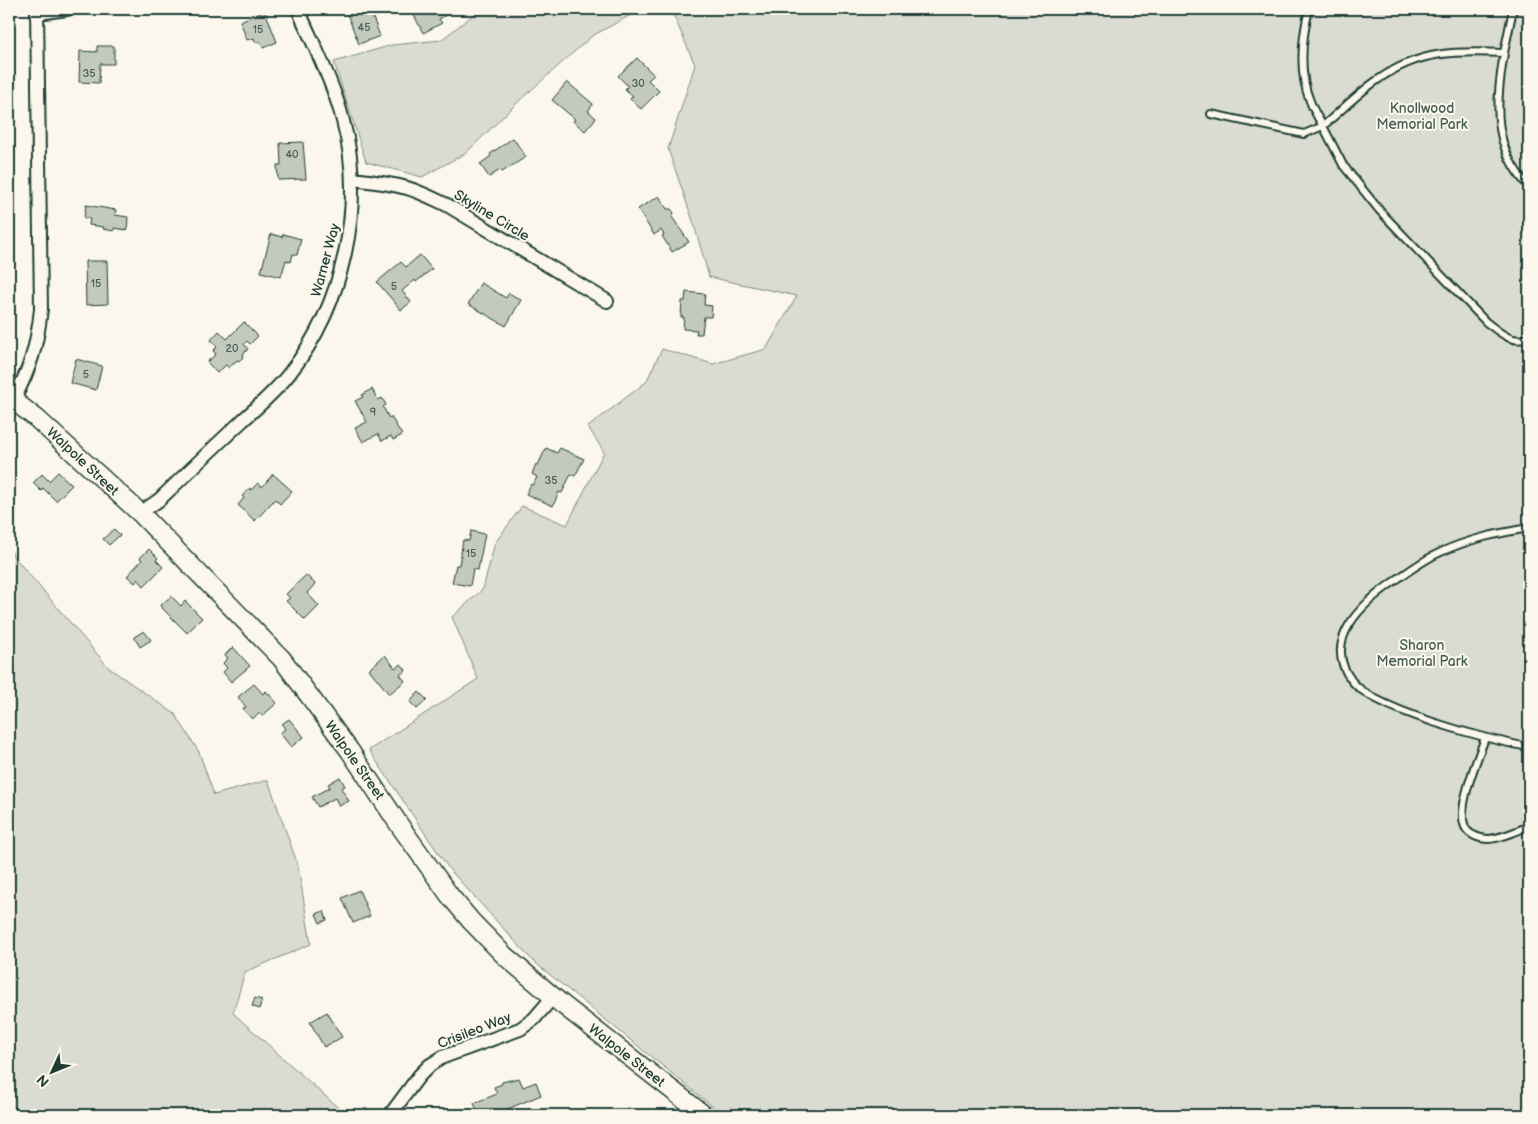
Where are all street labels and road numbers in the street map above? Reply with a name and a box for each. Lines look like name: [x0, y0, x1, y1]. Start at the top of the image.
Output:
street label: Skyline Circle: [451, 186, 533, 245]
street label: Warner Way: [307, 221, 344, 299]
street label: Walpole Street: [43, 424, 123, 500]
street label: Walpole Street: [321, 718, 388, 804]
street label: Crisileo Way: [435, 1008, 514, 1052]
street label: Walpole Street: [585, 1020, 669, 1091]

